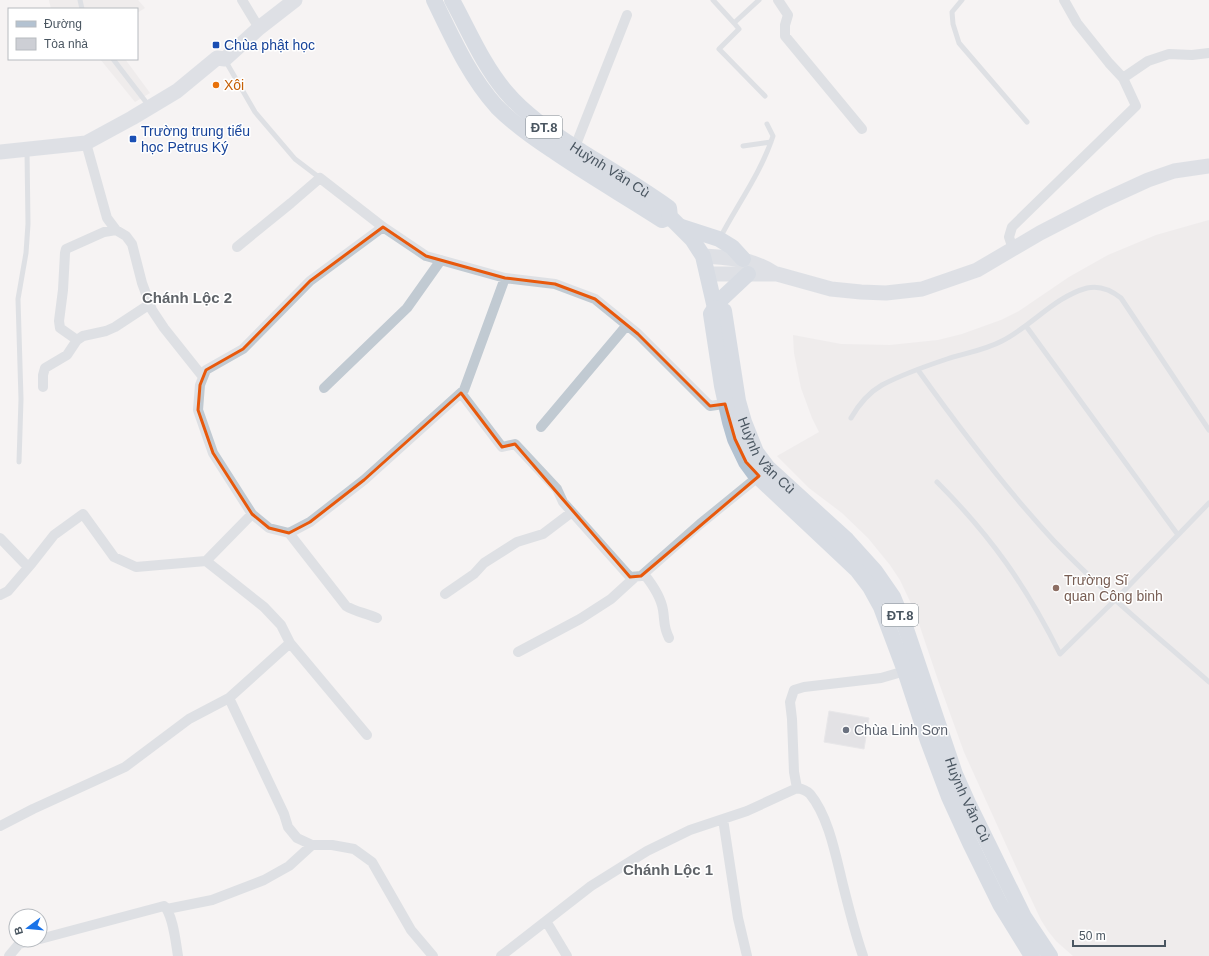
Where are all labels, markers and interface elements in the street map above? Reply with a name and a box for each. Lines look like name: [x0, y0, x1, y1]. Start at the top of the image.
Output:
legend: [8, 8, 138, 60]
text: Đường: [44, 17, 82, 31]
text: Tòa nhà: [44, 37, 88, 51]
place label: Chùa phật học: [224, 37, 315, 53]
marker: Chùa phật học: [211, 40, 221, 50]
place label: Xôi: [224, 77, 244, 93]
marker: Xôi: [211, 80, 221, 90]
road number: ĐT.8: [526, 116, 562, 138]
place label: Trường trung tiểu học Petrus Ký: [141, 123, 250, 155]
marker: Trường trung tiểu học Petrus Ký: [128, 134, 138, 144]
street label: Huỳnh Văn Cù: [567, 138, 653, 201]
district label: Chánh Lộc 2: [142, 289, 232, 306]
street label: Huỳnh Văn Cù: [735, 414, 798, 497]
place label: Trường Sĩ quan Công binh: [1064, 572, 1163, 604]
marker: Trường Sĩ quan Công binh: [1051, 583, 1061, 593]
road number: ĐT.8: [882, 604, 918, 626]
place label: Chùa Linh Sơn: [854, 722, 948, 738]
marker: Chùa Linh Sơn: [841, 725, 851, 735]
street label: Huỳnh Văn Cù: [942, 755, 994, 844]
district label: Chánh Lộc 1: [623, 861, 713, 878]
north arrow: [8, 908, 48, 948]
scale bar: [1073, 922, 1165, 948]
text: B: [12, 925, 25, 936]
text: 50 m: [1079, 929, 1106, 943]

